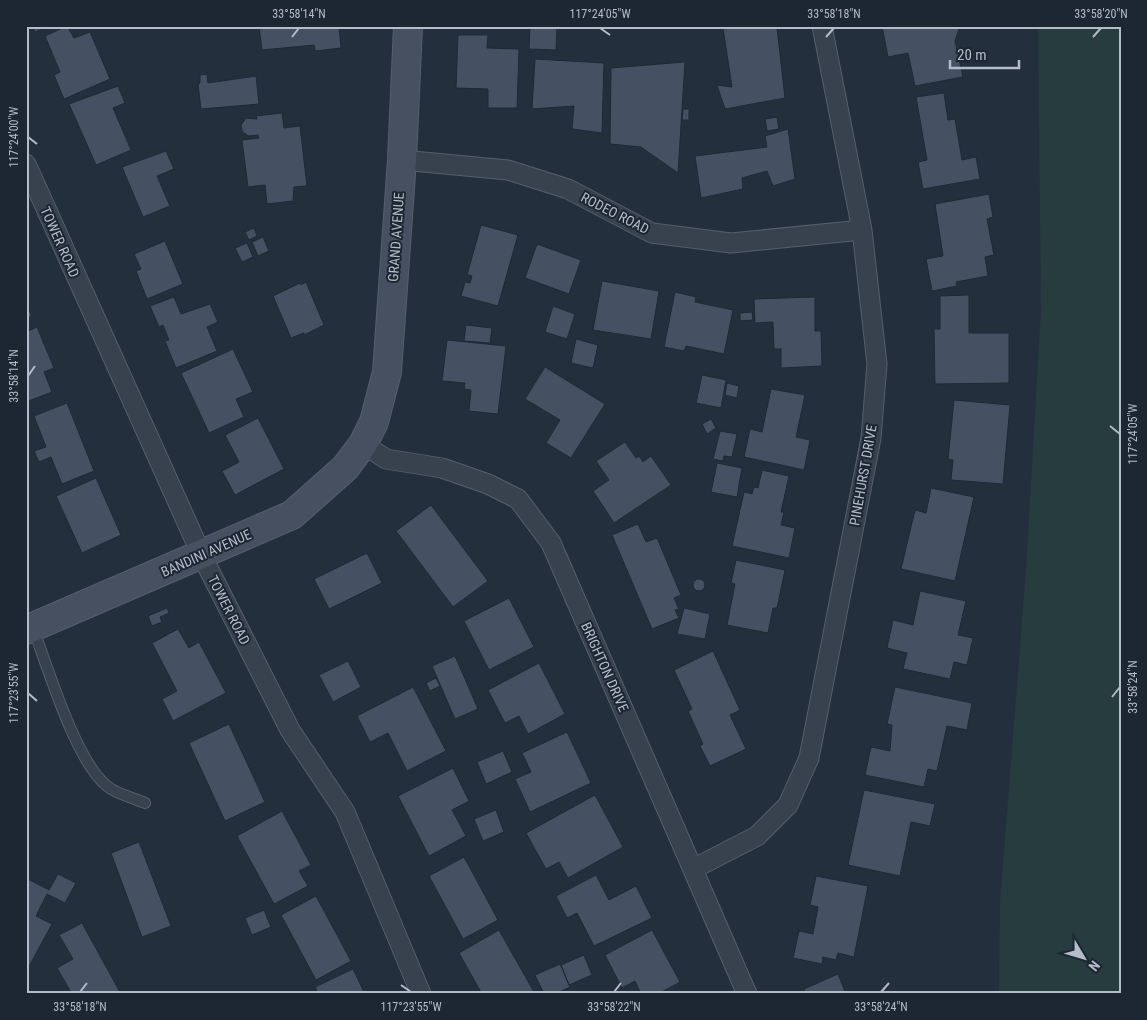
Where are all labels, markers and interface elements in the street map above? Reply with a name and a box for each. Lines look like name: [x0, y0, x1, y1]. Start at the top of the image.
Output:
text: 33°58'14"N: [272, 7, 326, 21]
text: 117°24'05"W: [569, 7, 631, 21]
text: 33°58'18"N: [807, 7, 861, 21]
text: 33°58'20"N: [1074, 7, 1128, 21]
scale bar: [950, 38, 1018, 70]
text: 20 m: [957, 46, 987, 64]
text: 117°24'00"W: [7, 106, 21, 168]
street label: RODEO ROAD: [578, 189, 652, 237]
street label: GRAND AVENUE: [385, 192, 407, 282]
street label: TOWER ROAD: [37, 204, 83, 280]
text: 33°58'14"N: [7, 349, 21, 403]
text: 117°24'05"W: [1126, 403, 1140, 465]
street label: PINEHURST DRIVE: [846, 423, 880, 527]
street label: BANDINI AVENUE: [158, 526, 254, 580]
street label: TOWER ROAD: [205, 573, 253, 647]
street label: BRIGHTON DRIVE: [578, 620, 632, 714]
text: 33°58'24"N: [1126, 660, 1140, 714]
text: 117°23'55"W: [7, 662, 21, 724]
north arrow: [1060, 932, 1110, 982]
text: N: [1085, 958, 1103, 974]
text: 33°58'18"N: [53, 1000, 107, 1014]
text: 117°23'55"W: [380, 1000, 442, 1014]
text: 33°58'22"N: [587, 1000, 641, 1014]
text: 33°58'24"N: [854, 1000, 908, 1014]

